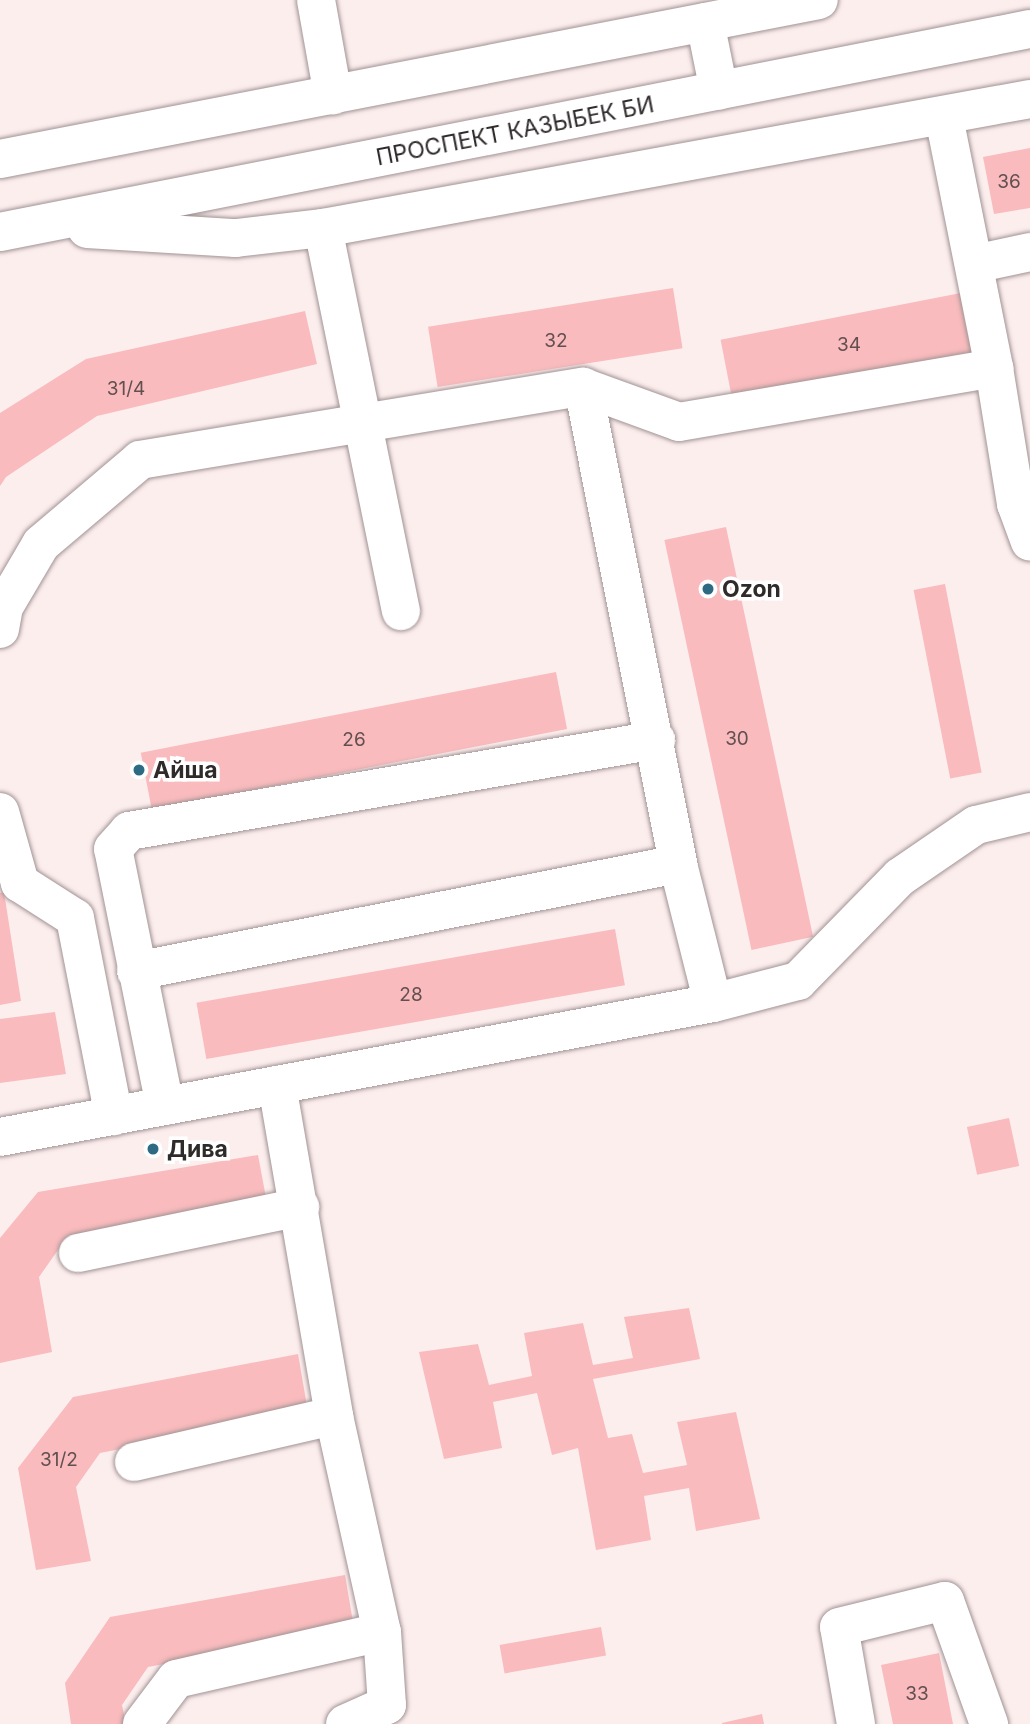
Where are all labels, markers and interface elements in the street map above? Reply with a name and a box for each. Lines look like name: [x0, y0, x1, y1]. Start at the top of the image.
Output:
street label: ПРОСПЕКТ КАЗЫБЕК БИ: [374, 91, 656, 171]
house number: 36: [997, 171, 1021, 193]
house number: 32: [544, 330, 568, 352]
house number: 34: [837, 334, 861, 356]
house number: 31/4: [107, 378, 145, 400]
place label: Ozon: [722, 575, 781, 603]
marker: Ozon: [700, 581, 716, 597]
house number: 30: [725, 728, 749, 750]
house number: 26: [342, 729, 366, 751]
place label: Айша: [153, 756, 218, 784]
marker: Айша: [131, 762, 147, 778]
house number: 28: [399, 984, 423, 1006]
place label: Дива: [167, 1135, 228, 1163]
marker: Дива: [145, 1141, 161, 1157]
house number: 31/2: [40, 1449, 78, 1471]
house number: 33: [905, 1683, 929, 1705]

